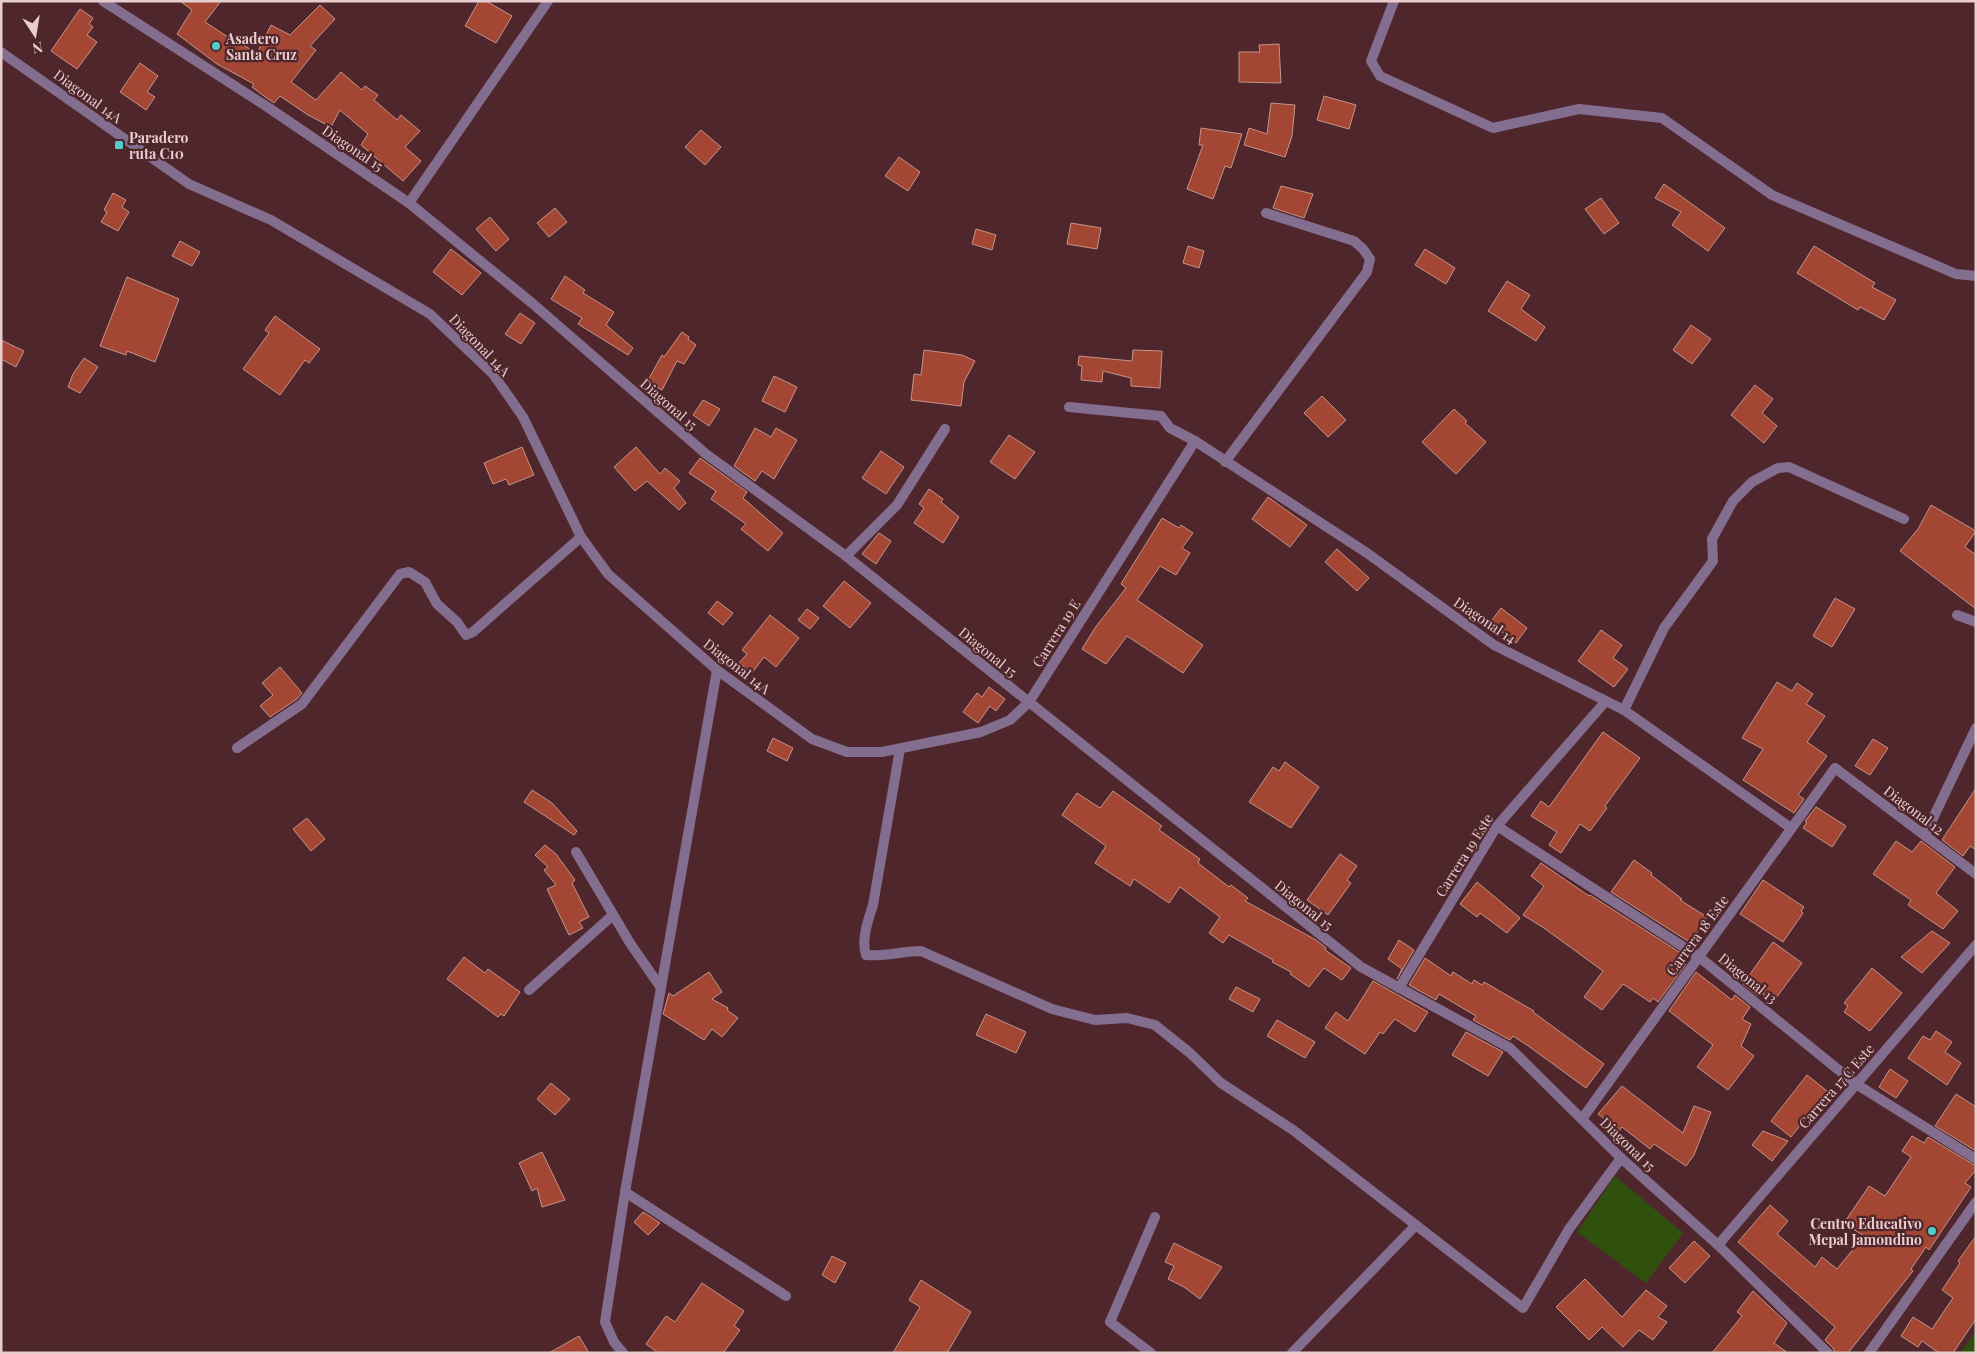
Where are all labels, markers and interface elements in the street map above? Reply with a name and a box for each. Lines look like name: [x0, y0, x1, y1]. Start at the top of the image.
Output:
north arrow: [10, 10, 60, 60]
place label: Asadero Santa Cruz: [225, 29, 297, 64]
text: N: [31, 38, 45, 59]
marker: Asadero Santa Cruz: [210, 40, 222, 52]
street label: Diagonal 14A: [50, 65, 126, 127]
street label: Diagonal 15: [319, 121, 387, 175]
place label: Paradero ruta C10: [129, 128, 189, 163]
marker: Paradero ruta C10: [113, 139, 125, 151]
street label: Diagonal 14A: [445, 310, 515, 380]
street label: Diagonal 15: [636, 374, 702, 434]
street label: Diagonal 14: [1450, 592, 1520, 648]
street label: Carrera 19 E: [1028, 595, 1084, 671]
street label: Diagonal 15: [955, 623, 1021, 681]
street label: Diagonal 14A: [700, 634, 774, 698]
street label: Diagonal 12: [1880, 781, 1948, 839]
street label: Carrera 19 Este: [1431, 810, 1497, 900]
street label: Diagonal 15: [1271, 876, 1337, 934]
street label: Carrera 18 Este: [1661, 891, 1733, 979]
street label: Diagonal 13: [1715, 949, 1781, 1007]
street label: Carrera 17 C Este: [1794, 1040, 1878, 1132]
street label: Diagonal 15: [1596, 1113, 1660, 1175]
place label: Centro Educativo Mcpal Jamondino: [1809, 1214, 1922, 1249]
marker: Centro Educativo Mcpal Jamondino: [1926, 1225, 1938, 1237]

